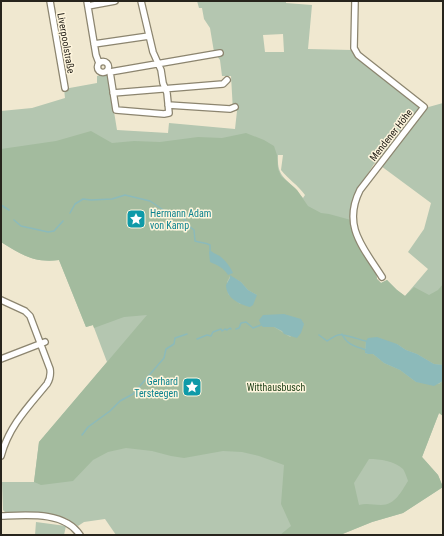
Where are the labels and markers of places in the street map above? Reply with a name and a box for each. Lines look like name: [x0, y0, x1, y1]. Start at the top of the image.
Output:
place icon: Hermann Adam von Kamp: [125, 208, 147, 230]
place label: Hermann Adam von Kamp: [150, 208, 211, 231]
place label: Gerhard Tersteegen: [134, 376, 178, 399]
place icon: Gerhard Tersteegen: [181, 376, 203, 398]

